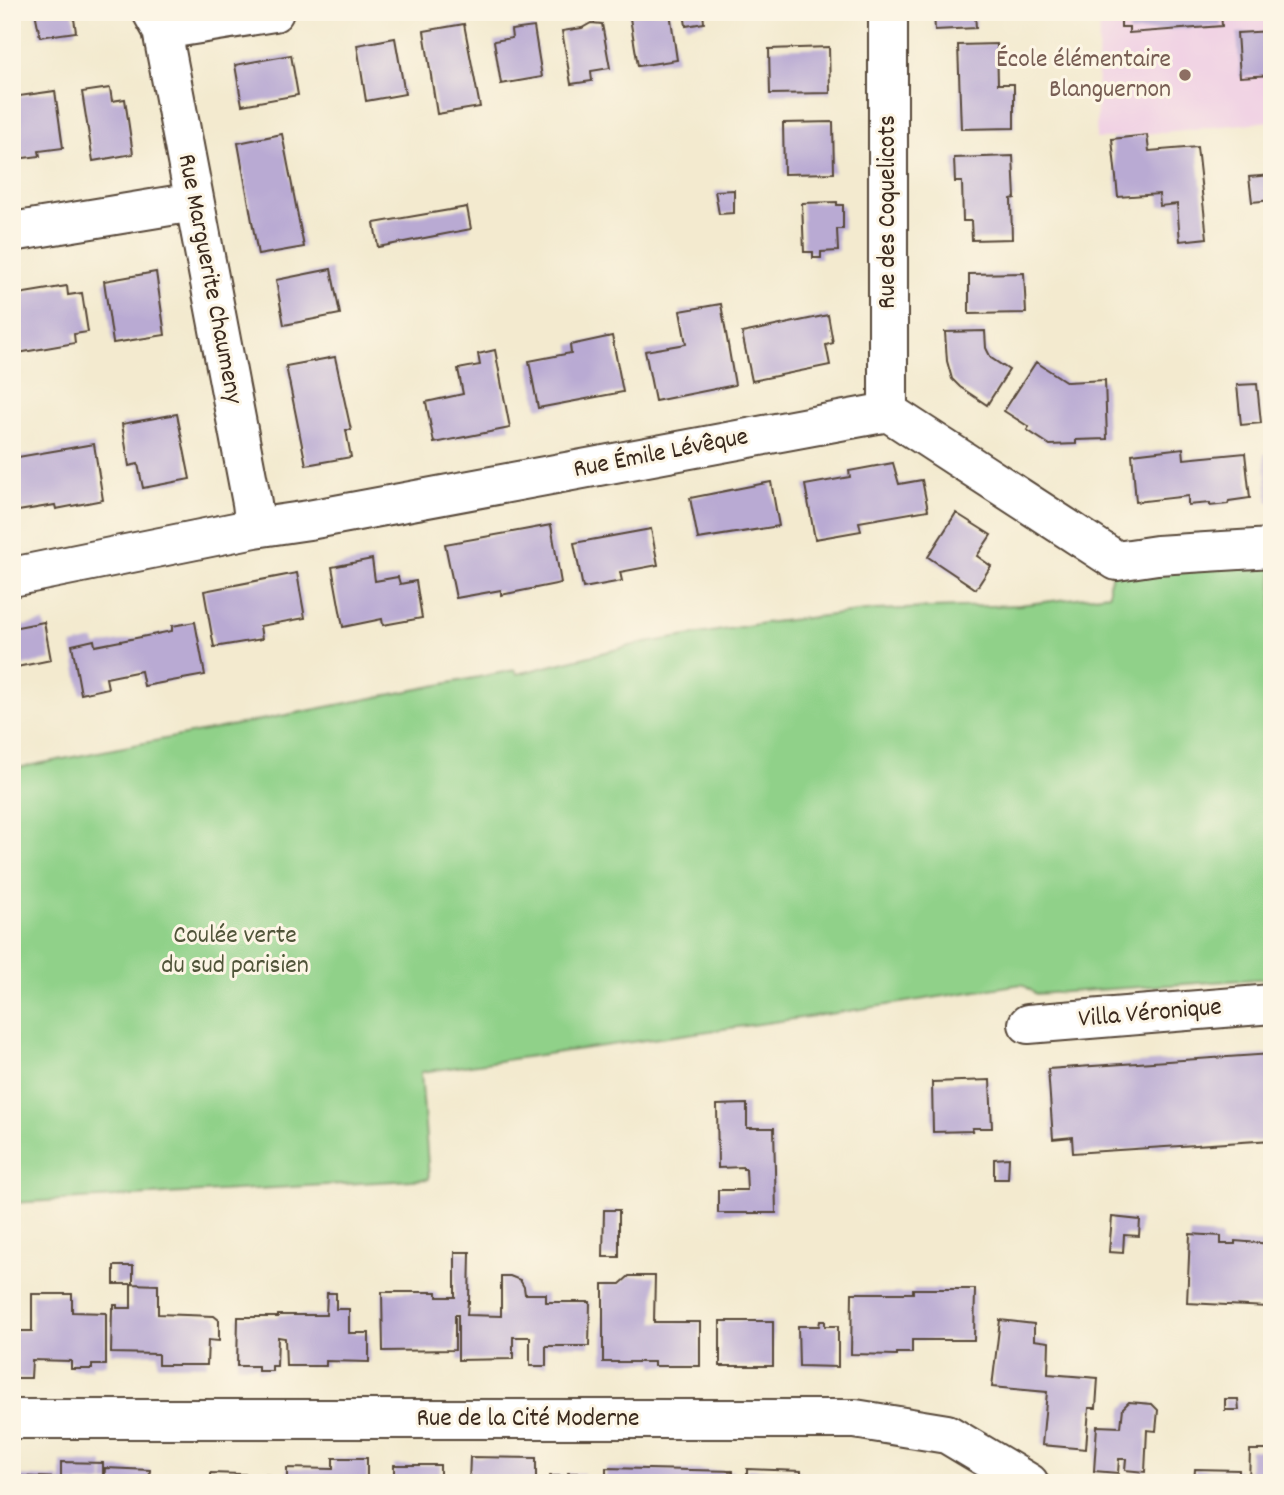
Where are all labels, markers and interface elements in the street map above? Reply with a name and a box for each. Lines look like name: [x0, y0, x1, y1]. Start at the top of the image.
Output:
place label: École élémentaire Blanguernon: [996, 42, 1171, 109]
marker: École élémentaire Blanguernon: [1177, 67, 1193, 83]
street label: Rue des Coquelicots: [870, 115, 907, 309]
street label: Rue Marguerite Chaumeny: [167, 151, 251, 408]
street label: Rue Émile Lévêque: [570, 419, 752, 489]
park label: Coulée verte du sud parisien: [161, 918, 309, 985]
street label: Villa Véronique: [1077, 989, 1223, 1039]
street label: Rue de la Cité Moderne: [416, 1401, 640, 1438]

